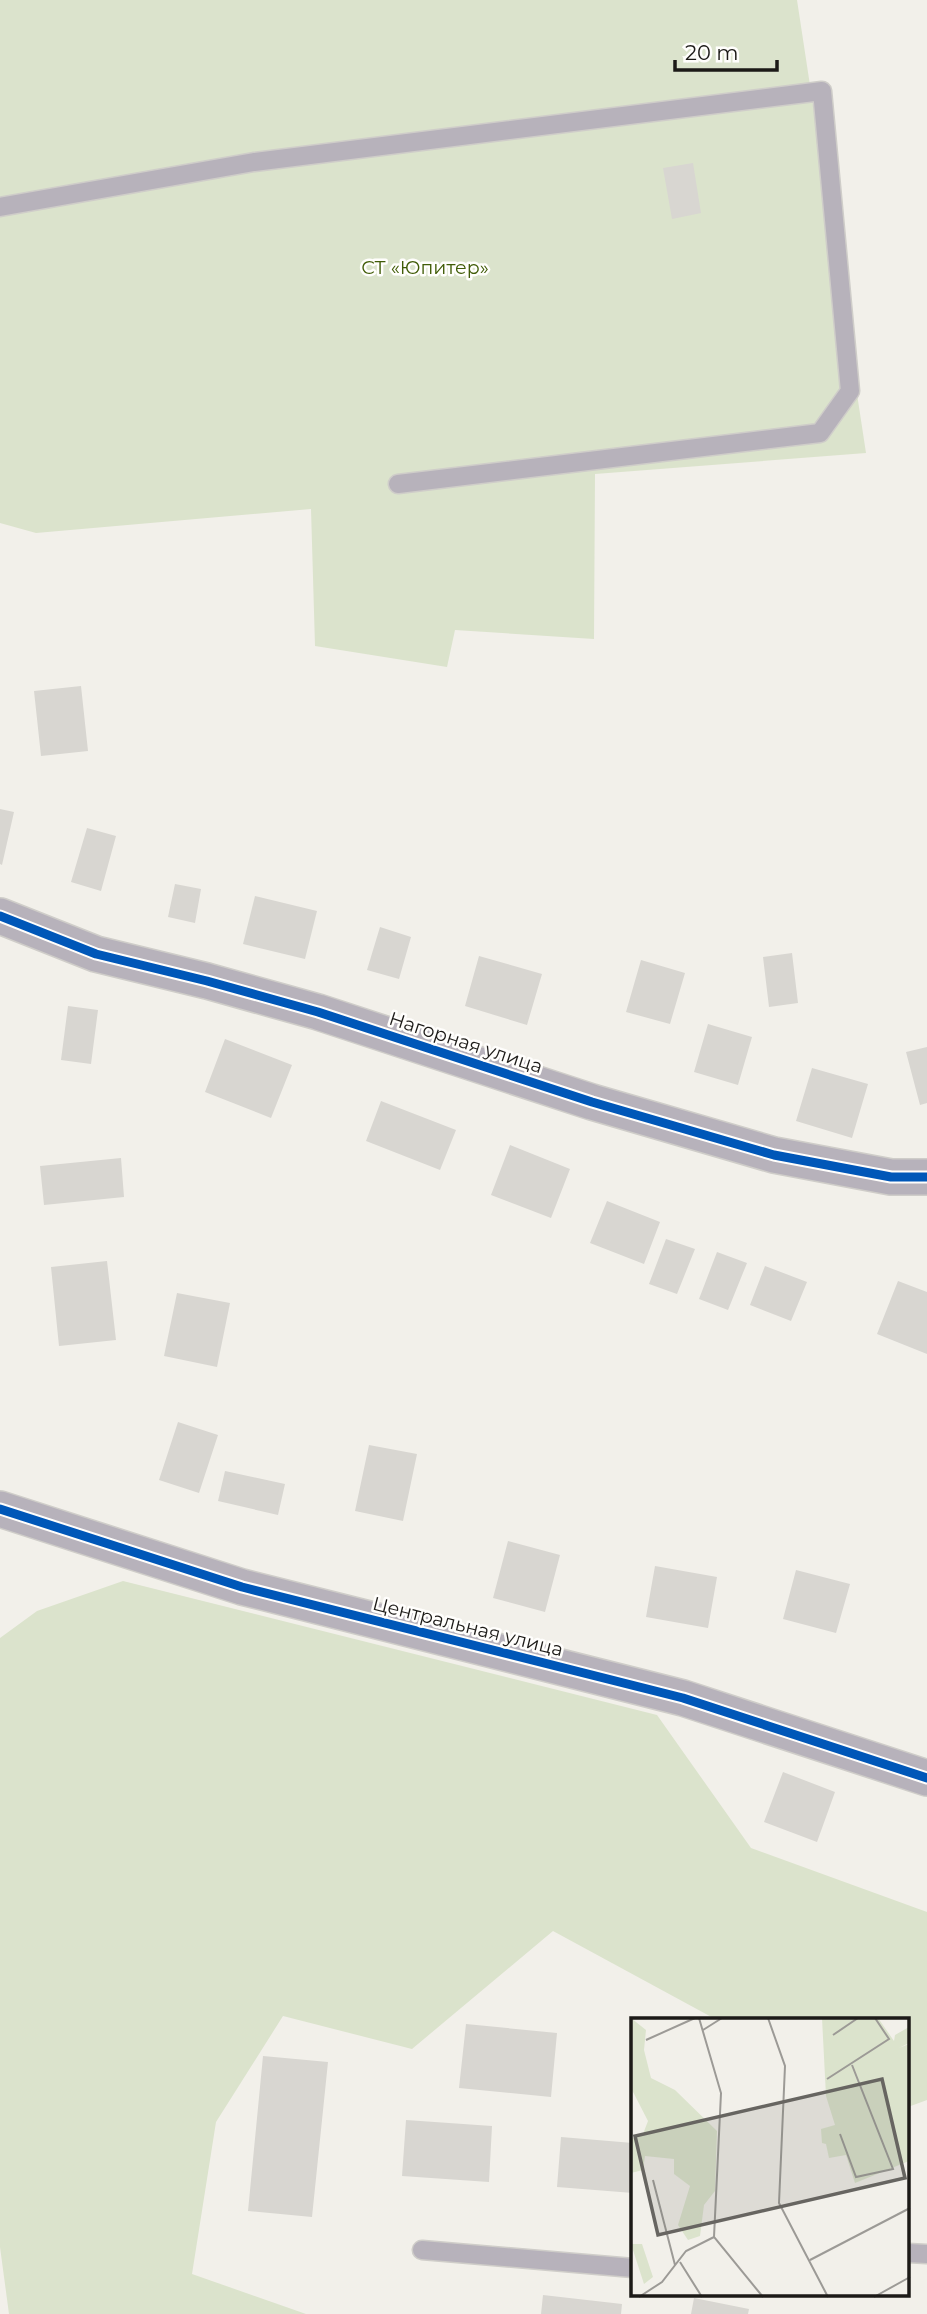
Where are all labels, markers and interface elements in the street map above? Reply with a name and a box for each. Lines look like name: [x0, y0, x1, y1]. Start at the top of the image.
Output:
scale bar: [675, 28, 776, 72]
text: 20 m: [685, 40, 739, 65]
park label: СТ «Юпитер»: [361, 256, 489, 279]
street label: Нагорная улица: [386, 1007, 546, 1078]
street label: Центральная улица: [370, 1592, 565, 1661]
inset map: [631, 2018, 909, 2296]

